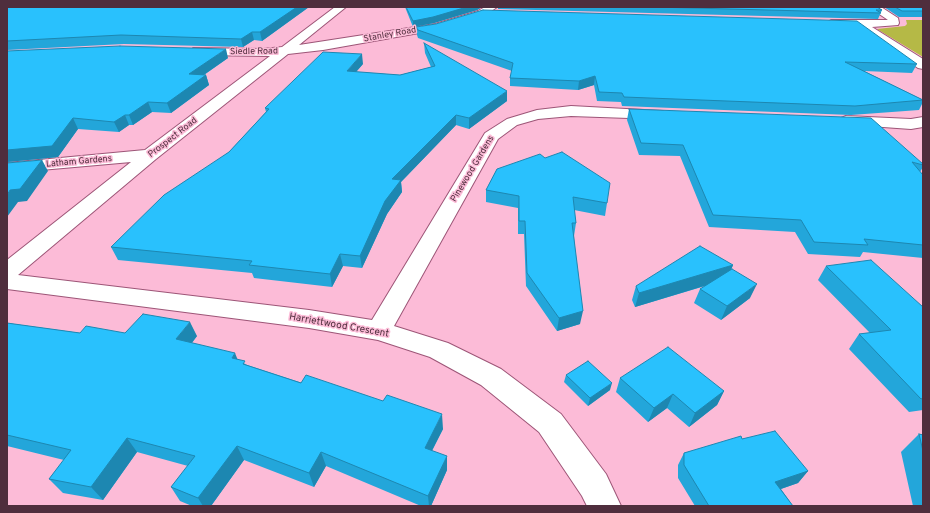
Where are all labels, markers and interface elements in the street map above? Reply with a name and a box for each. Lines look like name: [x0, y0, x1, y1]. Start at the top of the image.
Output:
street label: Stanley Road: [363, 25, 417, 45]
street label: Siedle Road: [230, 46, 278, 58]
street label: Prospect Road: [146, 116, 200, 160]
street label: Pinewood Gardens: [449, 134, 497, 204]
street label: Latham Gardens: [46, 154, 112, 170]
street label: Harriettwood Crescent: [288, 311, 390, 341]

